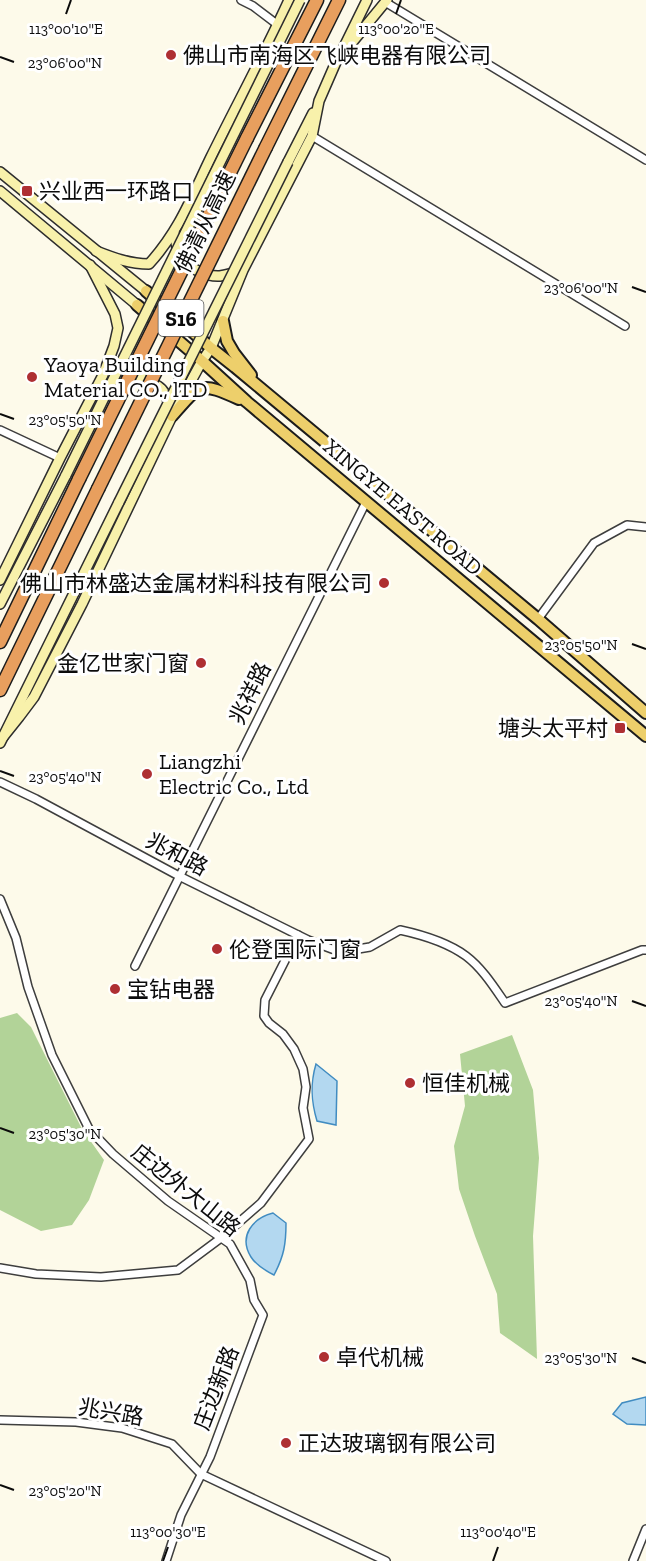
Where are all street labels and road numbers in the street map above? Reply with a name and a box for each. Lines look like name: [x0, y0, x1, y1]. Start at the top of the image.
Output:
street label: 佛清从高速: [169, 167, 241, 277]
road number: S16: [158, 300, 204, 336]
street label: XINGYE EAST ROAD: [318, 433, 488, 581]
street label: 兆祥路: [223, 657, 277, 729]
street label: 兆和路: [142, 827, 212, 881]
street label: 庄边外大山路: [126, 1138, 246, 1242]
street label: 庄边新路: [188, 1342, 244, 1434]
street label: 兆兴路: [76, 1393, 146, 1431]

